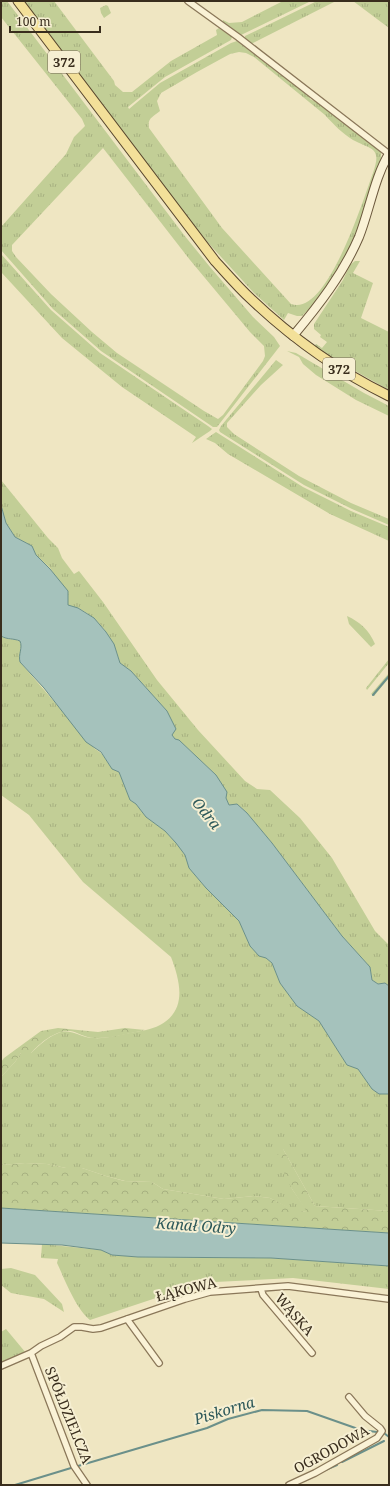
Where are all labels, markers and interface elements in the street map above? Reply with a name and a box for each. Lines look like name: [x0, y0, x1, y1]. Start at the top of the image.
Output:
scale bar: [10, 8, 100, 34]
text: 100 m: [16, 13, 51, 30]
road number: 372: [48, 51, 80, 73]
road number: 372: [323, 358, 355, 380]
water label: Odra: [188, 793, 226, 833]
water label: Kanał Odry: [154, 1212, 237, 1238]
street label: ŁĄKOWA: [154, 1272, 218, 1306]
street label: WĄSKA: [271, 1289, 319, 1340]
street label: SPÓŁDZIELCZA: [41, 1364, 97, 1466]
water label: Piskorna: [190, 1391, 257, 1429]
street label: OGRODOWA: [290, 1420, 372, 1478]

